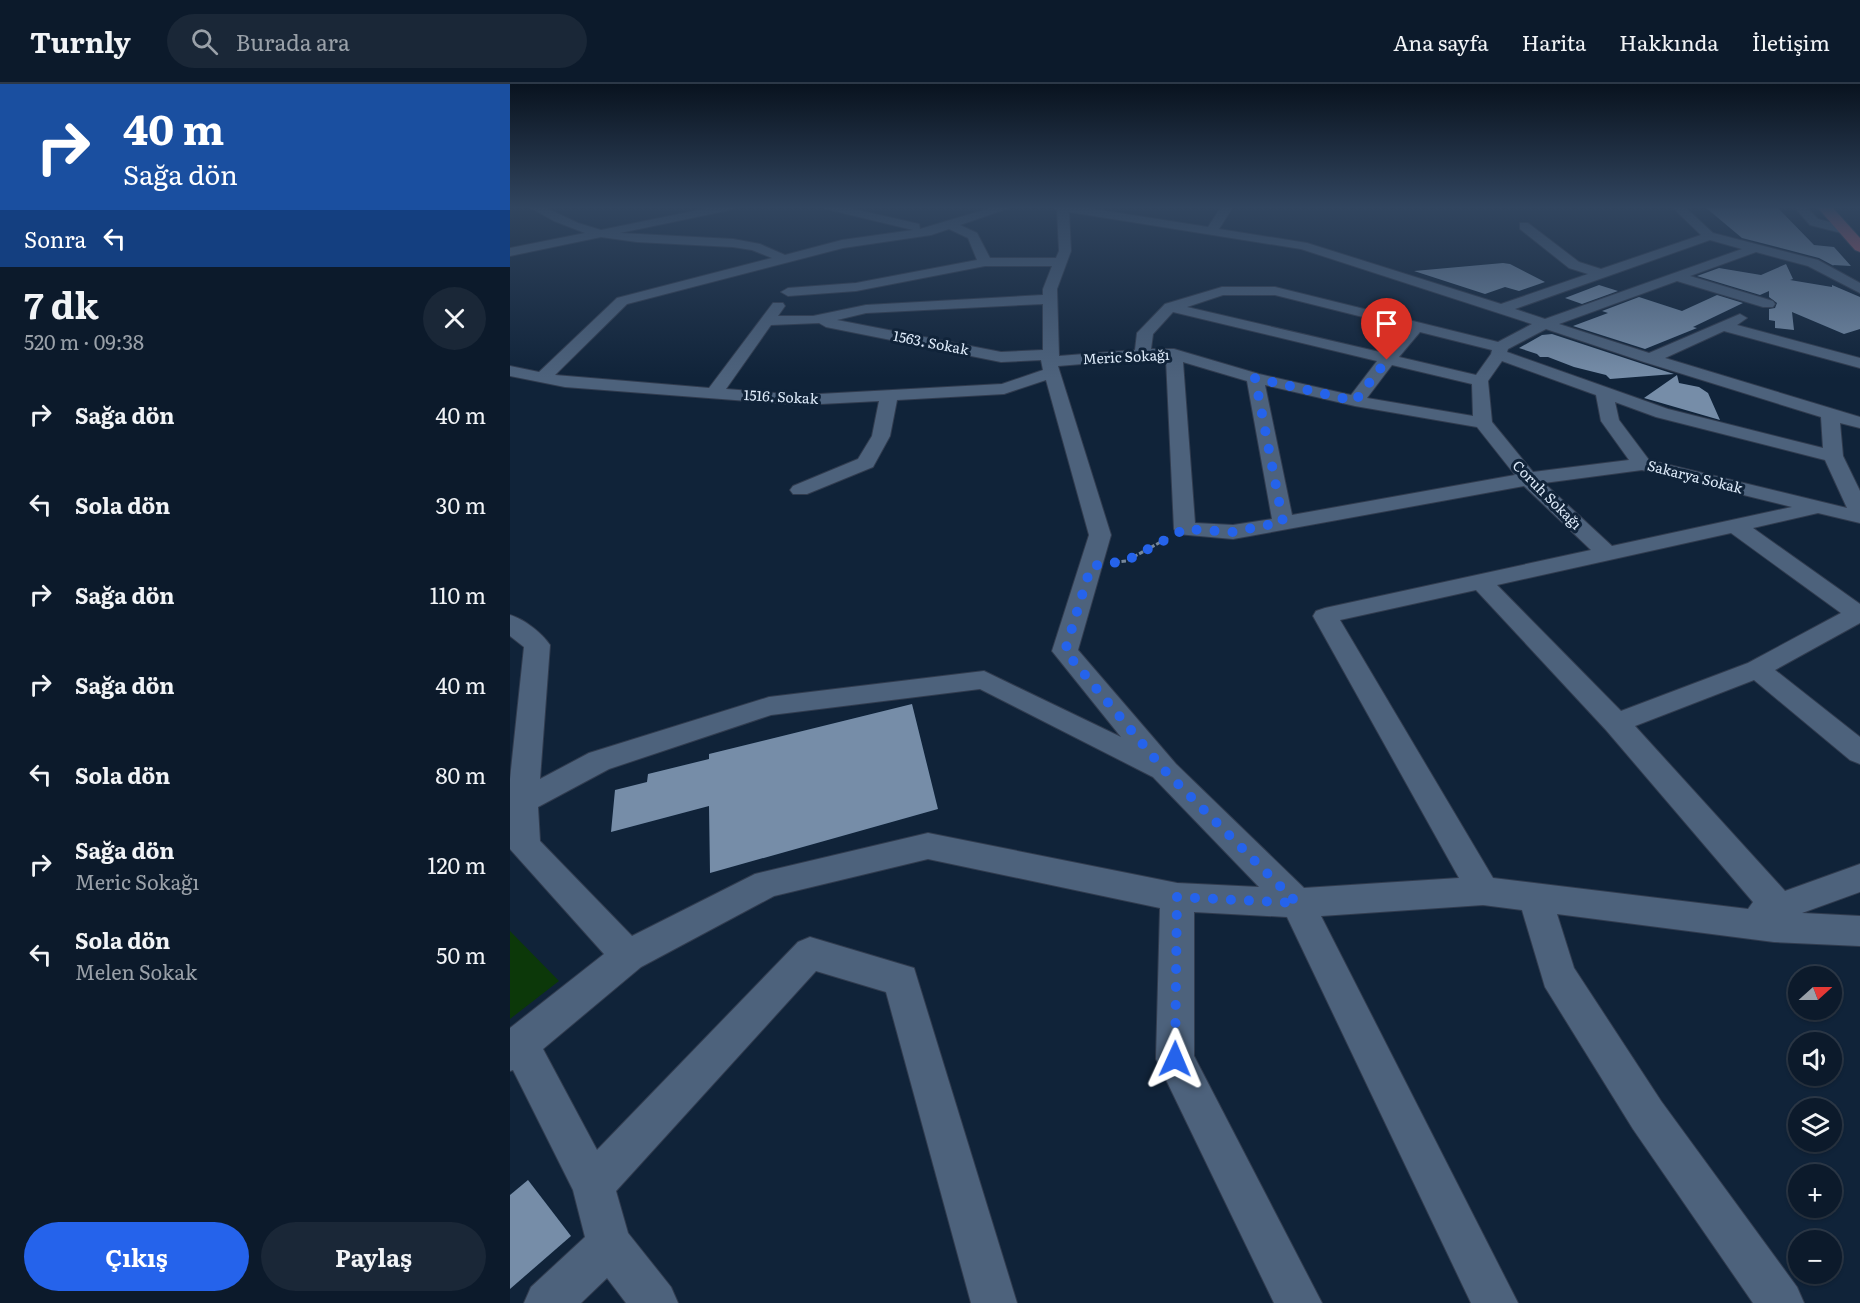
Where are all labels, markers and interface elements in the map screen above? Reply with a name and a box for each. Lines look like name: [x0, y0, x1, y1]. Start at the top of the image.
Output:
search box: [167, 14, 587, 68]
text: Turnly: [30, 20, 131, 62]
icon: search: [188, 25, 221, 58]
text: Burada ara: [236, 25, 350, 58]
text: Ana sayfa: [1393, 26, 1489, 57]
text: Harita: [1522, 26, 1586, 57]
text: Hakkında: [1619, 26, 1719, 57]
text: İletişim: [1752, 26, 1830, 57]
text: 40 m: [123, 96, 224, 158]
icon: right: [24, 108, 102, 186]
text: Sağa dön: [123, 153, 238, 193]
text: Sonra: [24, 222, 86, 255]
icon: left: [98, 222, 131, 255]
text: 7 dk: [24, 277, 99, 330]
button: close: [423, 287, 486, 350]
pin: [1361, 298, 1412, 360]
icon: arrive: [1370, 307, 1403, 340]
street label: 1563. Sokak: [892, 325, 971, 359]
text: 520 m · 09:38: [24, 326, 144, 356]
street label: Meric Sokağı: [1082, 344, 1170, 368]
street label: 1516. Sokak: [743, 384, 819, 408]
icon: right: [24, 398, 57, 431]
text: Sağa dön: [75, 398, 175, 431]
text: 40 m: [435, 398, 486, 431]
street label: Coruh Sokağı: [1509, 455, 1587, 534]
street label: Sakarya Sokak: [1646, 455, 1745, 498]
icon: left: [24, 488, 57, 521]
text: Sola dön: [75, 488, 170, 521]
text: 30 m: [436, 488, 486, 521]
icon: right: [24, 578, 57, 611]
text: Sağa dön: [75, 578, 175, 611]
text: 110 m: [430, 578, 486, 611]
icon: right: [24, 668, 57, 701]
text: Sağa dön: [75, 668, 175, 701]
text: 40 m: [435, 668, 486, 701]
icon: left: [24, 758, 57, 791]
text: Sola dön: [75, 758, 170, 791]
text: 80 m: [435, 758, 486, 791]
text: Sağa dön: [75, 833, 175, 866]
icon: right: [24, 848, 57, 881]
text: 120 m: [427, 848, 486, 881]
text: Meric Sokağı: [75, 866, 199, 896]
text: Sola dön: [75, 923, 170, 956]
icon: left: [24, 938, 57, 971]
text: 50 m: [436, 938, 486, 971]
text: Melen Sokak: [75, 956, 197, 986]
north arrow: [1788, 966, 1842, 1020]
map controls: [1788, 966, 1842, 1284]
position arrow: [1143, 1027, 1207, 1091]
button: sound: [1788, 1032, 1842, 1086]
button: layers: [1788, 1098, 1842, 1152]
button: +: [1788, 1164, 1842, 1218]
button: Çıkış: [24, 1222, 249, 1291]
button: Paylaş: [261, 1222, 486, 1291]
button: −: [1788, 1230, 1842, 1284]

